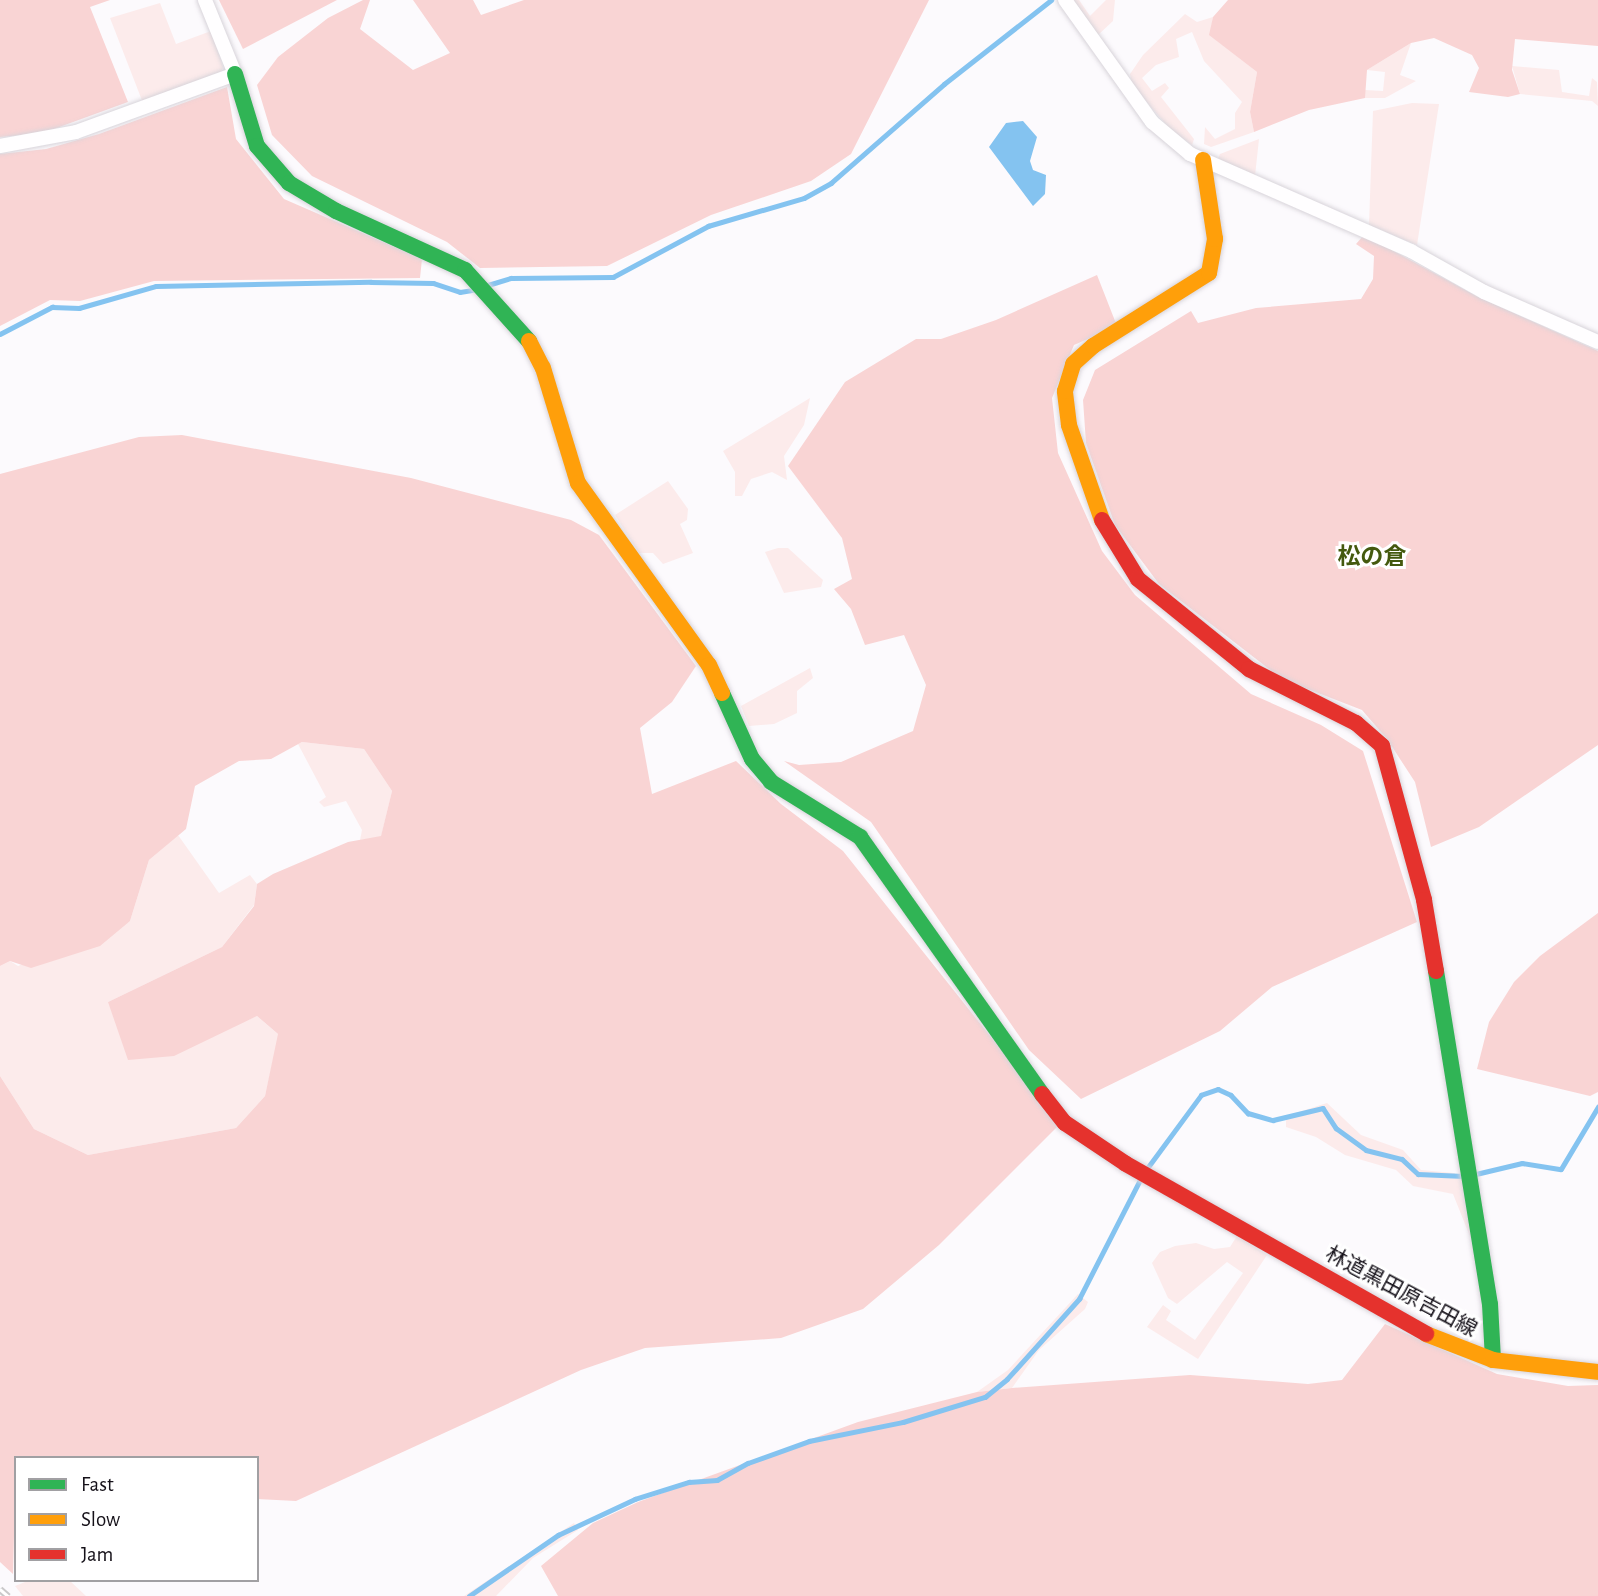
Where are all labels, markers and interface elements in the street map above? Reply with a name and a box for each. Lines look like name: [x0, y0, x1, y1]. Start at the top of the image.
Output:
district label: 松の倉: [1338, 544, 1406, 572]
street label: 林道黒田原吉田線: [1321, 1241, 1481, 1343]
legend: [14, 1456, 259, 1582]
text: Fast: [81, 1474, 114, 1495]
text: Slow: [81, 1509, 120, 1530]
text: Jam: [81, 1544, 113, 1565]

